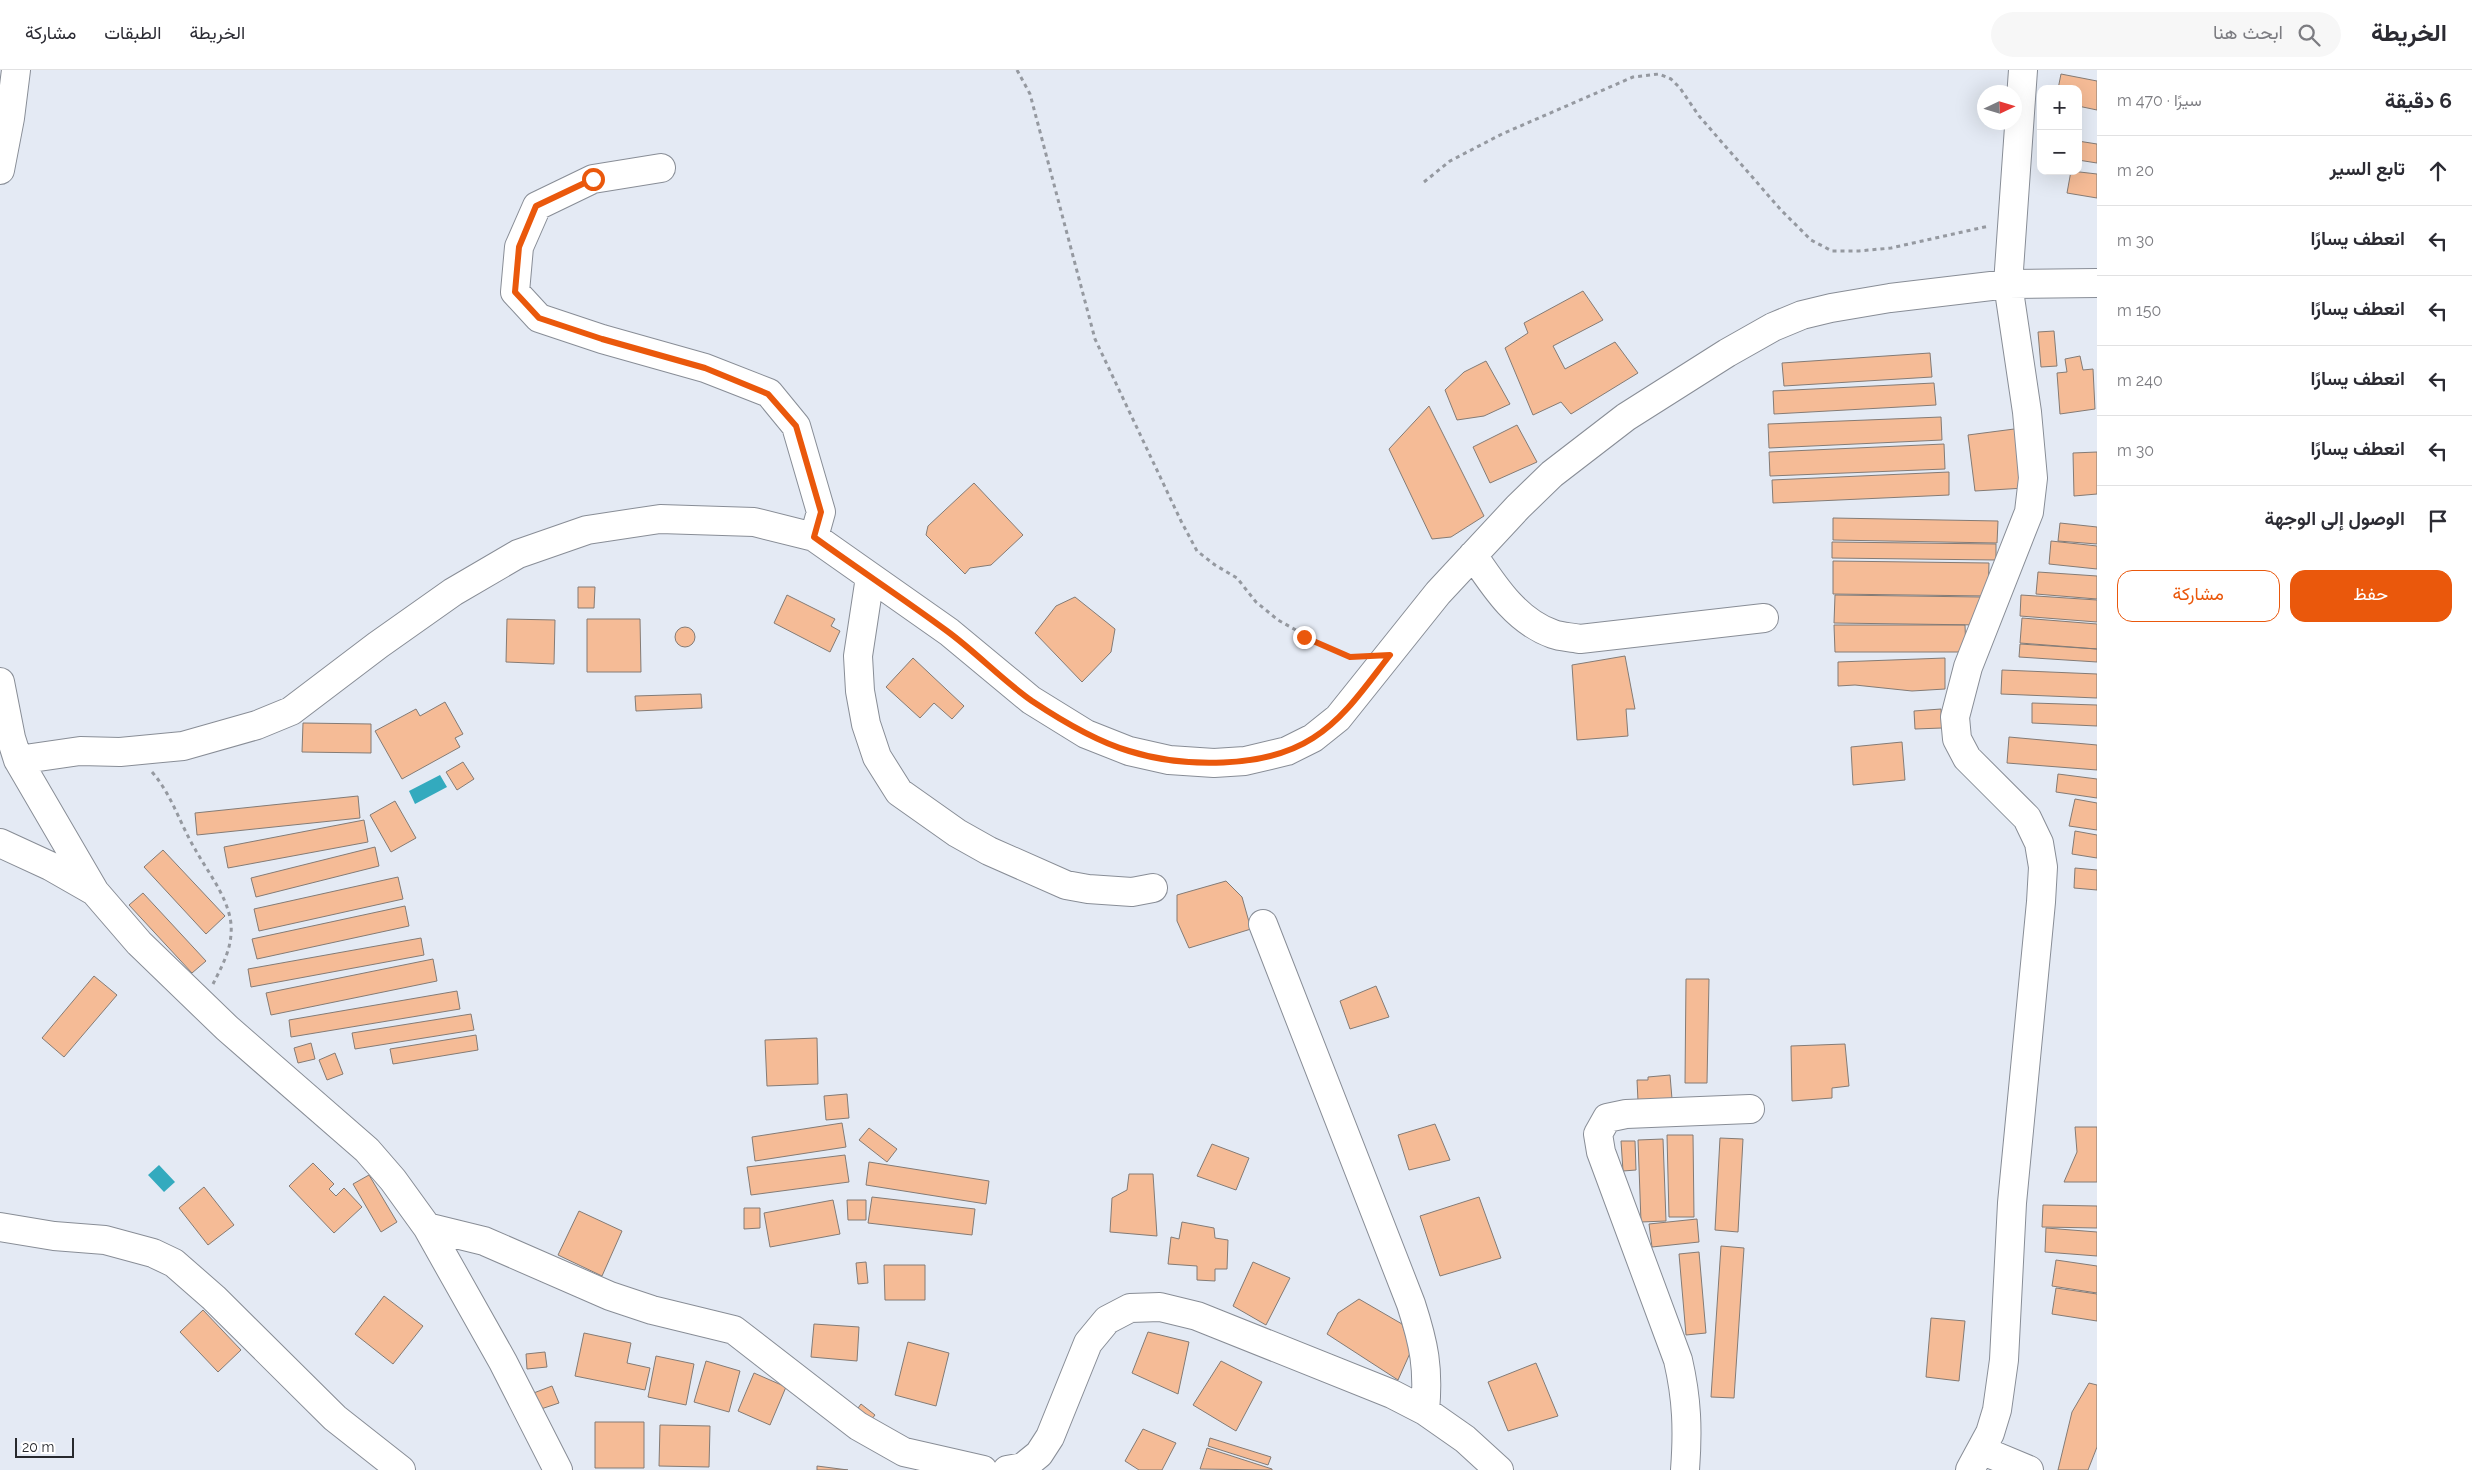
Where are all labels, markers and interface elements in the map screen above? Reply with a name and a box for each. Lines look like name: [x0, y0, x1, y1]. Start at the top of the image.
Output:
search box: [1991, 12, 2341, 57]
text: الخريطة: [2371, 18, 2447, 47]
text: ابحث هنا: [2213, 21, 2283, 43]
icon: search: [2295, 21, 2323, 49]
text: مشاركة: [25, 22, 76, 43]
text: الطبقات: [104, 22, 161, 43]
text: الخريطة: [189, 22, 245, 43]
north arrow: [1977, 85, 2022, 130]
map controls: [2037, 85, 2082, 175]
button: +: [2037, 85, 2082, 130]
text: 6 دقيقة: [2385, 88, 2452, 113]
text: سيرًا · 470 m: [2117, 91, 2202, 110]
button: −: [2037, 130, 2082, 175]
text: تابع السير: [2330, 157, 2405, 179]
icon: ahead: [2424, 157, 2452, 185]
text: 20 m: [2117, 161, 2154, 180]
route start: [582, 168, 605, 191]
text: انعطف يسارًا: [2311, 227, 2405, 249]
icon: left: [2424, 227, 2452, 255]
text: 30 m: [2117, 231, 2154, 250]
text: انعطف يسارًا: [2311, 297, 2405, 319]
icon: left: [2424, 297, 2452, 325]
text: 150 m: [2117, 301, 2161, 320]
text: انعطف يسارًا: [2311, 367, 2405, 389]
icon: left: [2424, 367, 2452, 395]
text: 240 m: [2117, 371, 2163, 390]
text: انعطف يسارًا: [2311, 437, 2405, 459]
icon: left: [2424, 437, 2452, 465]
text: 30 m: [2117, 441, 2154, 460]
text: الوصول إلى الوجهة: [2265, 507, 2405, 529]
icon: arrive: [2424, 507, 2452, 535]
button: مشاركة: [2117, 570, 2280, 622]
button: حفظ: [2290, 570, 2452, 622]
route end: [1293, 626, 1316, 649]
scale bar: [15, 1435, 74, 1458]
text: 20 m: [22, 1439, 54, 1455]

